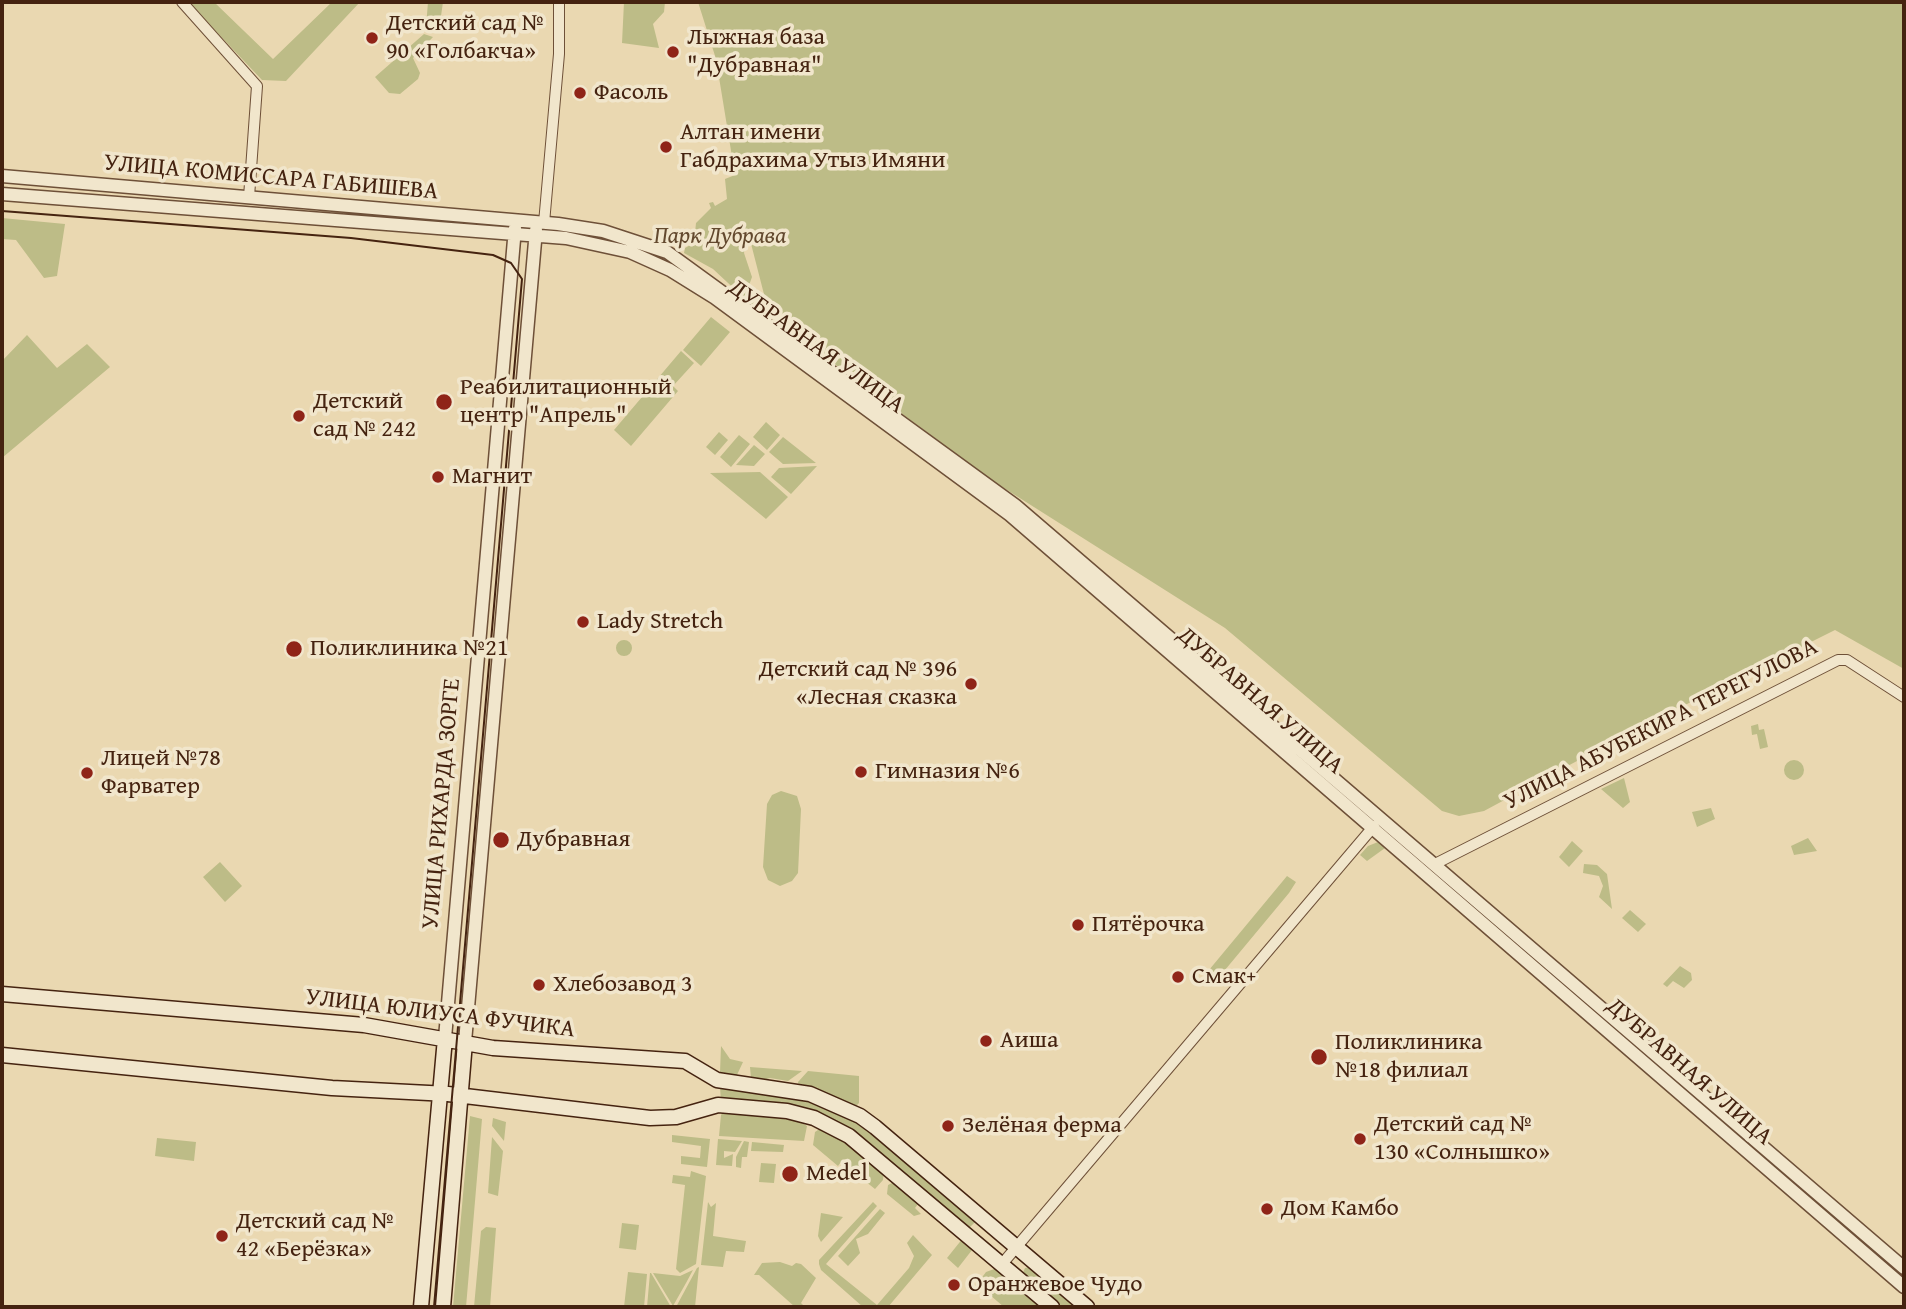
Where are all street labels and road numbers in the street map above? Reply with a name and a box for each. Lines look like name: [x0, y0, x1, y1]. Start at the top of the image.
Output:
street label: УЛИЦА КОМИССАРА ГАБИШЕВА: [103, 149, 439, 207]
street label: ДУБРАВНАЯ УЛИЦА: [722, 273, 910, 421]
street label: ДУБРАВНАЯ УЛИЦА: [1171, 621, 1349, 781]
street label: УЛИЦА АБУБЕКИРА ТЕРЕГУЛОВА: [1499, 633, 1823, 817]
street label: УЛИЦА РИХАРДА ЗОРГЕ: [417, 677, 467, 931]
street label: УЛИЦА ЮЛИУСА ФУЧИКА: [304, 983, 576, 1045]
street label: ДУБРАВНАЯ УЛИЦА: [1600, 992, 1778, 1152]

